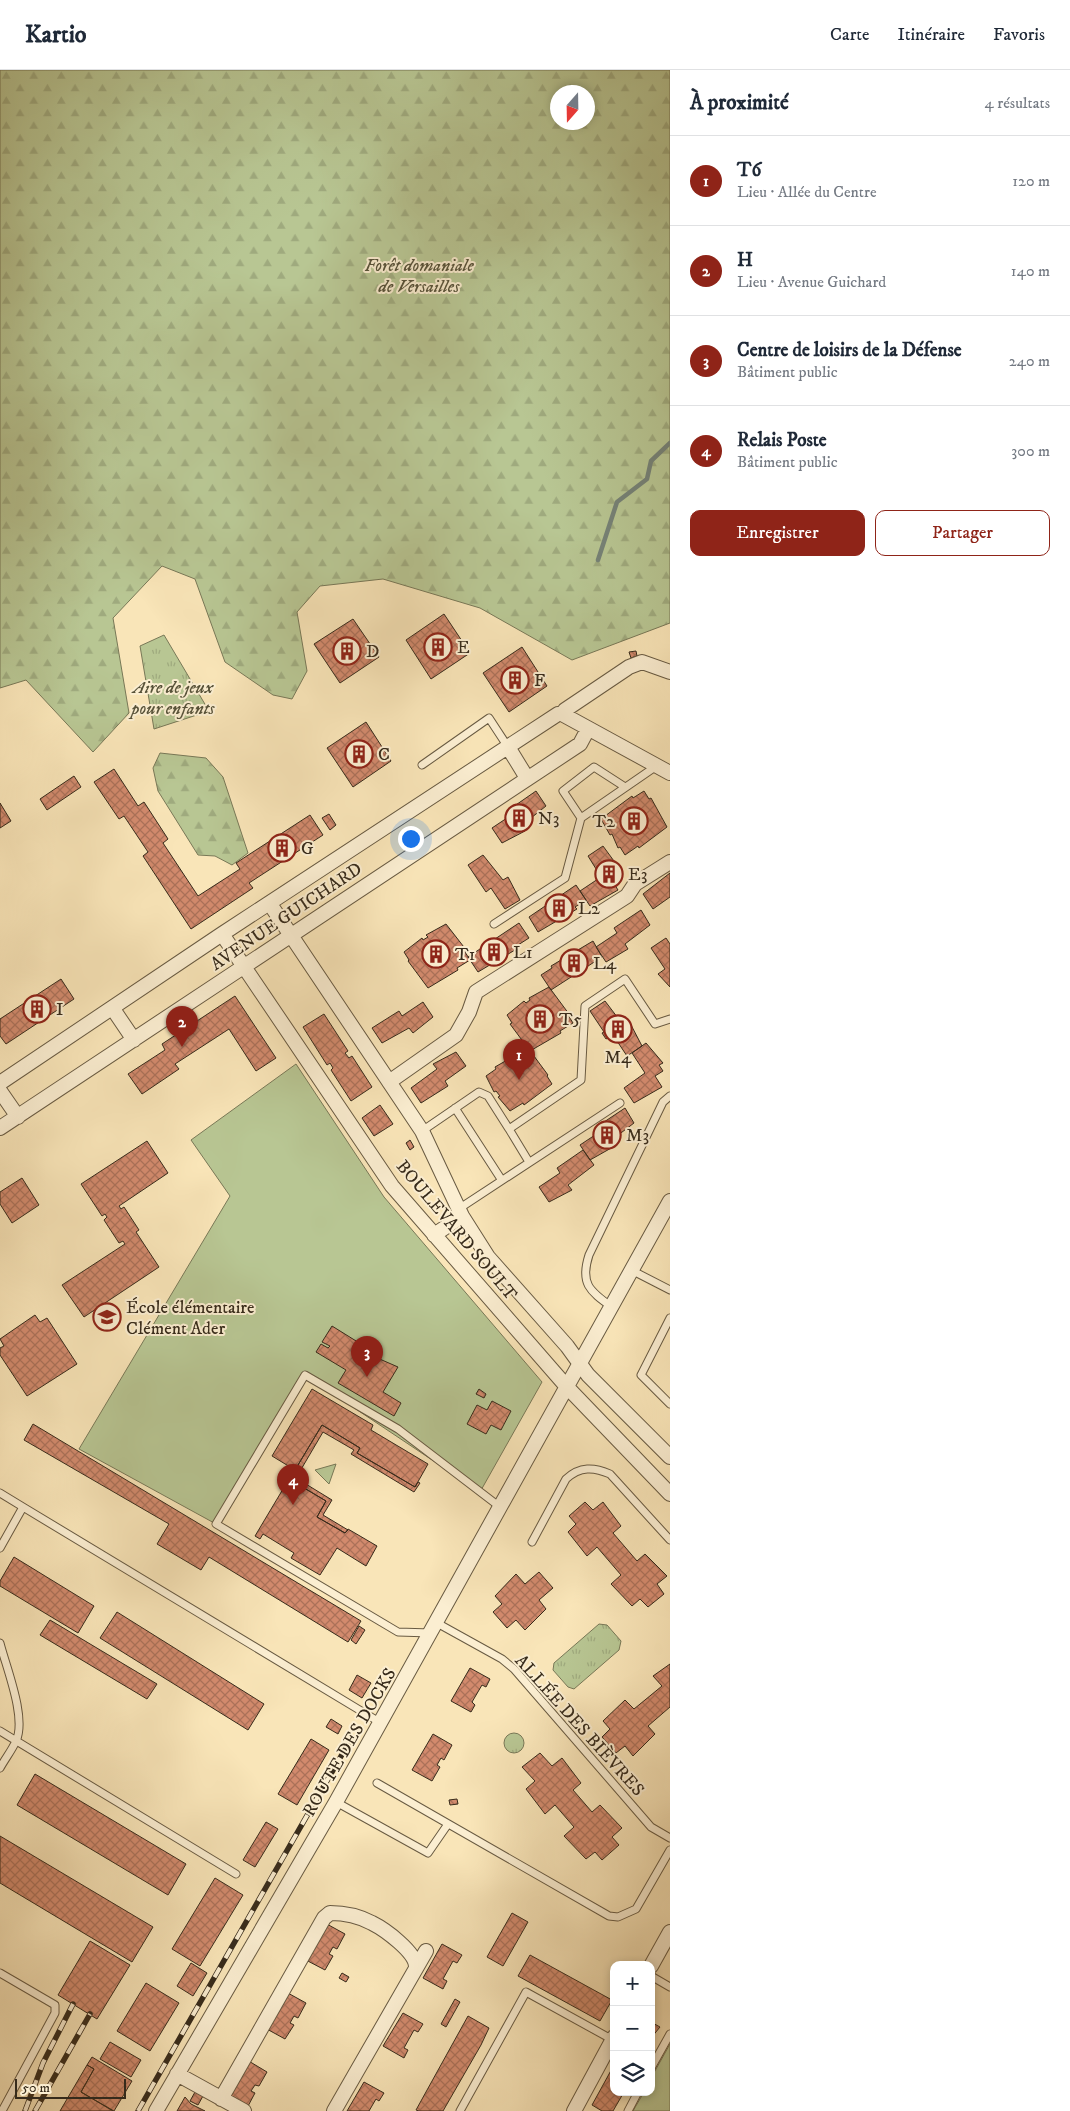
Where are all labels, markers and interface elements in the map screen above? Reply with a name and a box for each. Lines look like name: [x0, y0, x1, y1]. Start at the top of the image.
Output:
text: Kartio: [25, 20, 87, 50]
text: Carte: [830, 24, 870, 46]
text: Itinéraire: [898, 24, 965, 46]
text: Favoris: [993, 24, 1045, 46]
north arrow: [550, 85, 595, 130]
text: À proximité: [690, 90, 789, 116]
text: 4 résultats: [985, 93, 1050, 113]
text: T6: [737, 159, 761, 182]
text: 1: [703, 171, 709, 191]
text: 120 m: [1012, 171, 1050, 191]
text: Lieu · Allée du Centre: [737, 182, 877, 202]
text: H: [737, 249, 753, 272]
park label: Forêt domaniale de Versailles: [364, 255, 474, 298]
text: 2: [702, 261, 710, 281]
text: 140 m: [1011, 261, 1050, 281]
text: Lieu · Avenue Guichard: [737, 272, 886, 292]
text: Centre de loisirs de la Défense: [737, 339, 962, 362]
text: 3: [703, 351, 709, 371]
text: 240 m: [1009, 351, 1050, 371]
text: Bâtiment public: [737, 362, 838, 382]
text: Relais Poste: [737, 429, 827, 452]
text: 4: [701, 441, 711, 461]
text: 300 m: [1011, 441, 1050, 461]
text: Bâtiment public: [737, 452, 838, 472]
button: Enregistrer: [690, 510, 865, 556]
button: Partager: [875, 510, 1050, 556]
building icon: E: [423, 632, 453, 662]
building icon: D: [332, 636, 362, 666]
place label: E: [457, 637, 470, 659]
place label: D: [366, 641, 379, 663]
building icon: F: [500, 665, 530, 695]
place label: F: [534, 670, 545, 692]
park label: Aire de jeux pour enfants: [128, 677, 215, 720]
building icon: C: [344, 739, 374, 769]
place label: C: [378, 744, 390, 766]
building icon: N3: [504, 803, 534, 833]
building icon: T2: [619, 806, 649, 836]
place label: N3: [538, 808, 560, 830]
place label: T2: [593, 811, 615, 833]
your location: [398, 826, 424, 852]
building icon: G: [267, 833, 297, 863]
place label: G: [301, 838, 314, 860]
street label: AVENUE GUICHARD: [207, 858, 367, 976]
building icon: E3: [594, 859, 624, 889]
place label: E3: [628, 864, 647, 886]
building icon: L2: [544, 893, 574, 923]
place label: L2: [578, 898, 600, 920]
building icon: L1: [479, 937, 509, 967]
building icon: T1: [421, 939, 451, 969]
place label: L1: [513, 942, 533, 964]
place label: T1: [455, 944, 475, 966]
building icon: L4: [559, 948, 589, 978]
place label: L4: [593, 953, 617, 975]
building icon: I: [22, 994, 52, 1024]
place label: I: [56, 999, 63, 1021]
building icon: T5: [525, 1004, 555, 1034]
pin: 2: [166, 1006, 198, 1047]
place label: T5: [559, 1009, 582, 1031]
building icon: M4: [603, 1014, 633, 1044]
pin: 1: [503, 1039, 535, 1080]
place label: M4: [605, 1047, 632, 1069]
building icon: M3: [592, 1120, 622, 1150]
place label: M3: [626, 1125, 649, 1147]
street label: BOULEVARD SOULT: [391, 1156, 522, 1306]
place label: École élémentaire Clément Ader: [126, 1297, 255, 1340]
school or university icon: École élémentaire Clément Ader: [92, 1302, 122, 1332]
pin: 3: [351, 1336, 383, 1377]
pin: 4: [277, 1464, 309, 1505]
street label: ALLÉE DES BIÈVRES: [510, 1650, 649, 1801]
street label: ROUTE DES DOCKS: [298, 1664, 401, 1821]
map controls: [610, 1961, 655, 2096]
button: +: [610, 1961, 655, 2006]
button: −: [610, 2006, 655, 2051]
button: layers: [610, 2051, 655, 2096]
scale bar: [15, 2076, 126, 2099]
text: 50 m: [22, 2079, 50, 2097]

